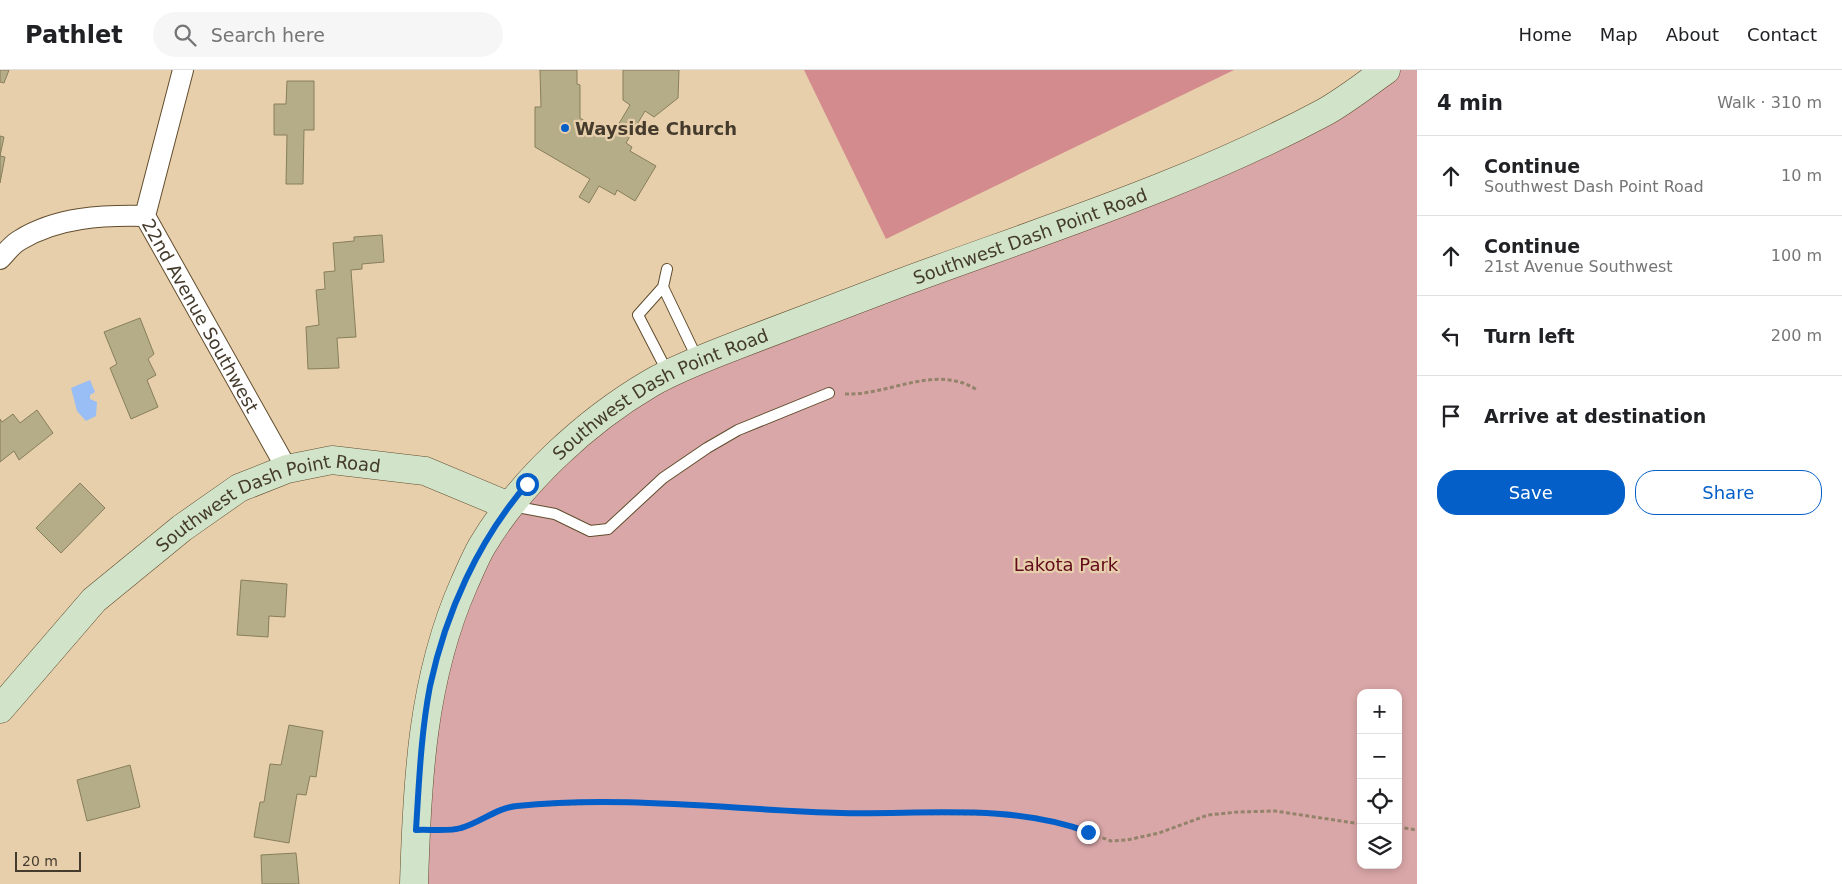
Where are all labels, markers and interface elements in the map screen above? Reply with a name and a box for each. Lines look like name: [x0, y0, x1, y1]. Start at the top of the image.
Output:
search box: [153, 12, 503, 57]
text: Pathlet: [25, 21, 123, 49]
icon: search: [171, 21, 199, 49]
text: Search here: [211, 24, 325, 46]
text: Home: [1519, 24, 1572, 45]
text: Map: [1600, 24, 1638, 45]
text: About: [1666, 24, 1719, 45]
text: Contact: [1747, 24, 1817, 45]
text: 4 min: [1437, 91, 1503, 115]
text: Walk · 310 m: [1717, 93, 1822, 112]
place label: Wayside Church: [575, 118, 737, 139]
marker: Wayside Church: [559, 122, 571, 134]
text: Continue: [1484, 155, 1580, 177]
icon: ahead: [1437, 162, 1465, 190]
text: 10 m: [1781, 166, 1822, 185]
text: Southwest Dash Point Road: [1484, 177, 1704, 196]
street label: Southwest Dash Point Road: [910, 183, 1150, 288]
street label: 22nd Avenue Southwest: [138, 215, 264, 416]
text: Continue: [1484, 235, 1580, 257]
icon: ahead: [1437, 242, 1465, 270]
text: 100 m: [1771, 246, 1822, 265]
text: 21st Avenue Southwest: [1484, 257, 1673, 276]
icon: left: [1437, 322, 1465, 350]
street label: Southwest Dash Point Road: [548, 324, 771, 464]
text: Turn left: [1484, 325, 1575, 347]
text: 200 m: [1771, 326, 1822, 345]
icon: arrive: [1437, 402, 1465, 430]
text: Arrive at destination: [1484, 405, 1706, 427]
street label: Southwest Dash Point Road: [151, 449, 382, 556]
button: Save: [1437, 470, 1625, 515]
button: Share: [1635, 470, 1822, 515]
route start: [516, 473, 539, 496]
park label: Lakota Park: [1014, 554, 1119, 575]
map controls: [1357, 689, 1402, 869]
button: +: [1357, 689, 1402, 734]
button: −: [1357, 734, 1402, 779]
button: locate: [1357, 779, 1402, 824]
route end: [1077, 821, 1100, 844]
button: layers: [1357, 824, 1402, 869]
scale bar: [15, 849, 81, 872]
text: 20 m: [22, 853, 58, 869]

